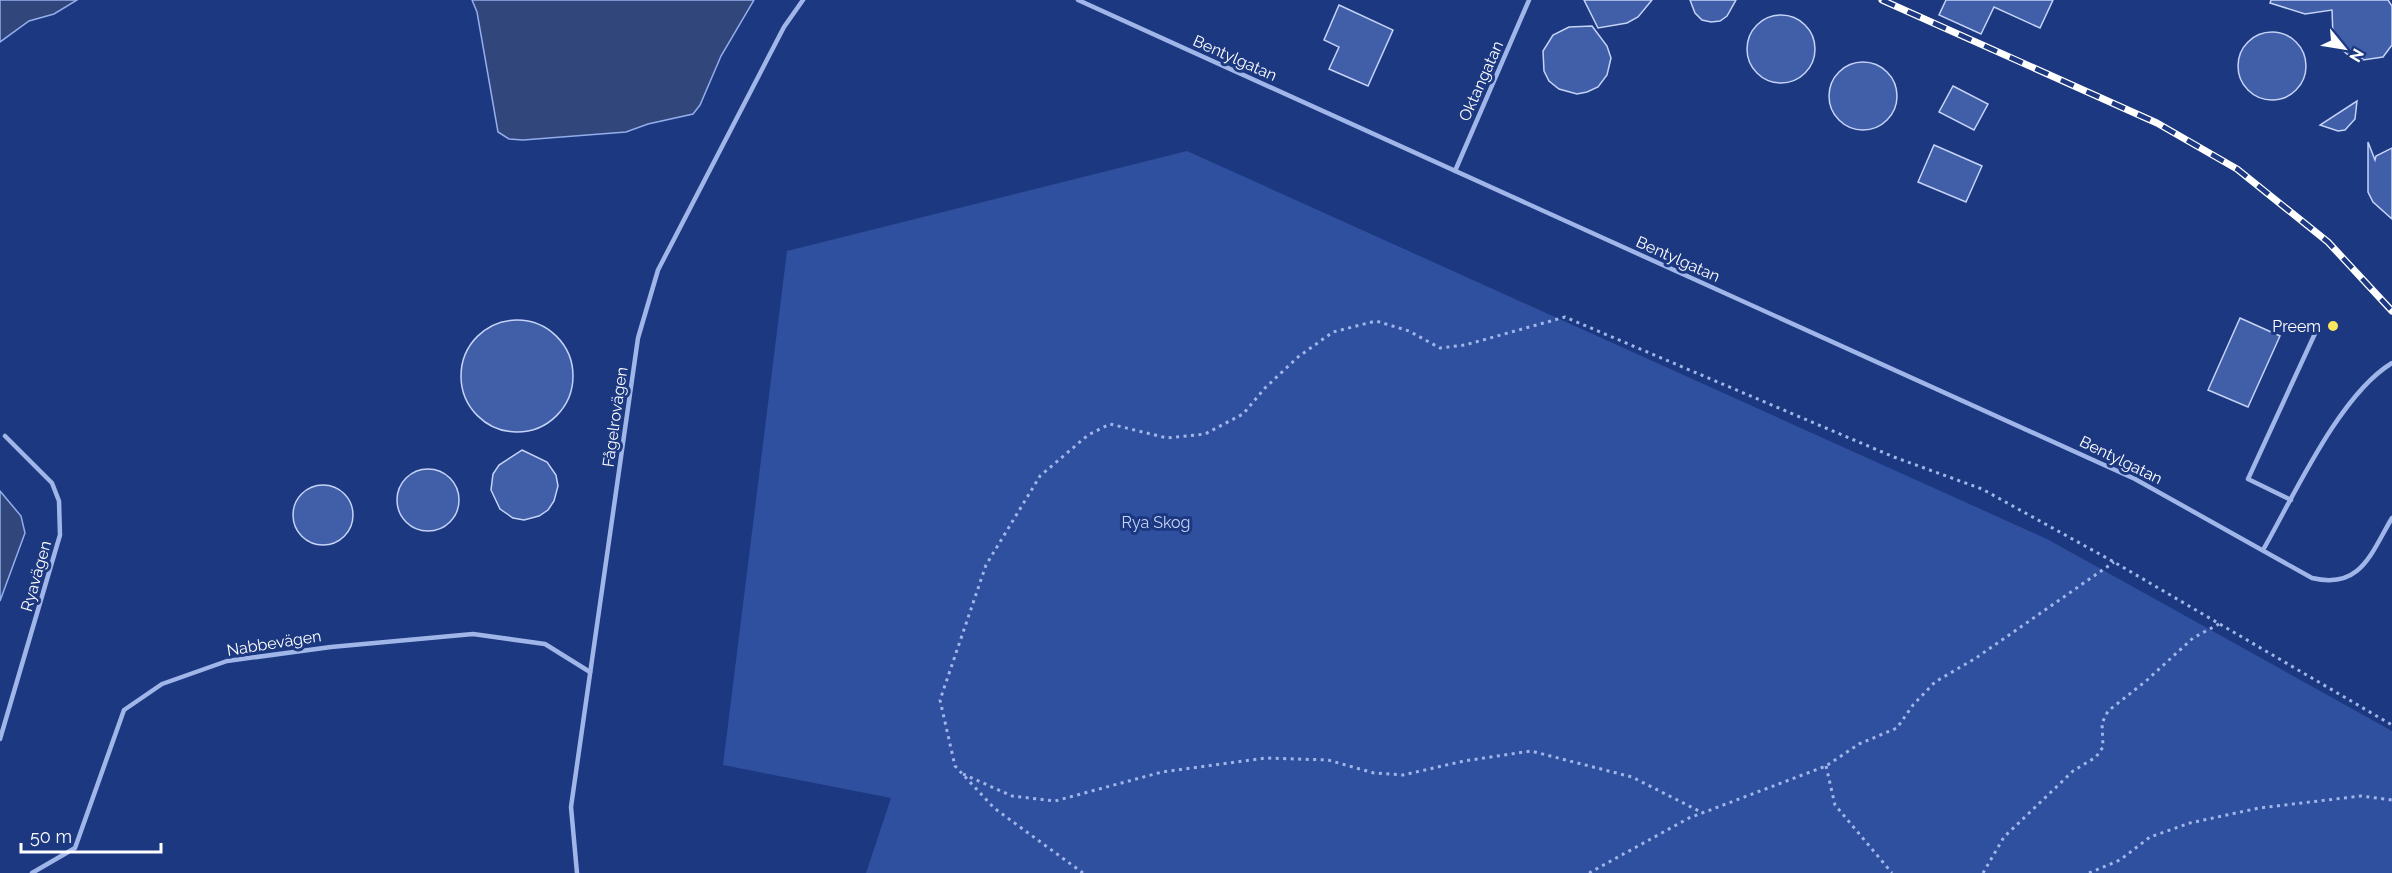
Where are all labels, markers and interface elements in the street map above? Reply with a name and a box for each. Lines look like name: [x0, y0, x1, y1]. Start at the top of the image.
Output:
north arrow: [2314, 18, 2374, 78]
street label: Bentylgatan: [1190, 31, 1280, 85]
street label: Oktangatan: [1455, 38, 1507, 124]
text: N: [2345, 45, 2368, 65]
street label: Bentylgatan: [1633, 232, 1723, 286]
place label: Preem: [2272, 317, 2321, 336]
marker: Preem: [2326, 319, 2340, 333]
street label: Fågelrovägen: [599, 366, 631, 468]
street label: Bentylgatan: [2077, 432, 2165, 488]
park label: Rya Skog: [1122, 513, 1190, 532]
street label: Ryavägen: [17, 538, 55, 614]
street label: Nabbevägen: [225, 626, 323, 660]
scale bar: [21, 816, 160, 854]
text: 50 m: [30, 826, 72, 847]

